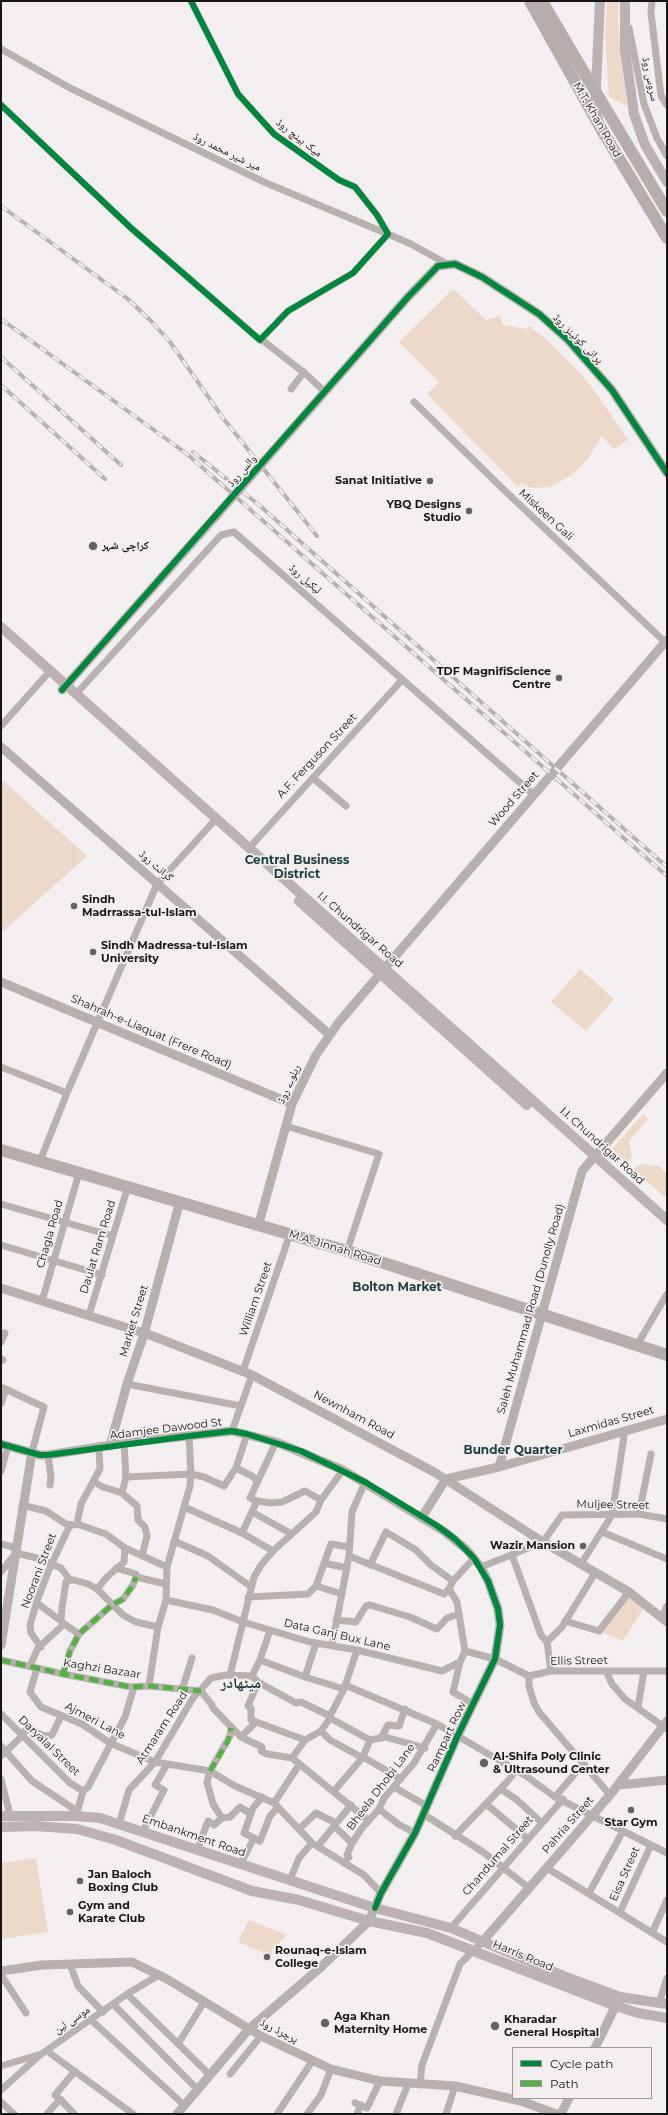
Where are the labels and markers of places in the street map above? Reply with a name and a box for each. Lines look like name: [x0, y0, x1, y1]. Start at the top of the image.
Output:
place label: Sanat Initiative: [335, 474, 422, 488]
marker: Sanat Initiative: [425, 476, 435, 486]
place label: YBQ Designs Studio: [387, 498, 461, 524]
marker: YBQ Designs Studio: [464, 506, 474, 516]
place label: کراچی شہر: [102, 539, 149, 553]
marker: کراچی شہر: [87, 540, 99, 552]
place label: TDF MagnifiScience Centre: [437, 665, 551, 691]
marker: TDF MagnifiScience Centre: [554, 673, 564, 683]
place label: Sindh Madrrassa-tul-Islam: [82, 893, 197, 919]
marker: Sindh Madrrassa-tul-Islam: [69, 901, 79, 911]
place label: Sindh Madressa-tul-Islam University: [101, 939, 248, 965]
marker: Sindh Madressa-tul-Islam University: [88, 947, 98, 957]
place label: Wazir Mansion: [490, 1539, 575, 1553]
marker: Wazir Mansion: [578, 1541, 588, 1551]
place label: Al-Shifa Poly Clinic & Ultrasound Center: [493, 1750, 610, 1776]
marker: Al-Shifa Poly Clinic & Ultrasound Center: [478, 1757, 490, 1769]
marker: Star Gym: [626, 1805, 636, 1815]
place label: Star Gym: [605, 1816, 657, 1830]
place label: Jan Baloch Boxing Club: [88, 1868, 158, 1894]
marker: Jan Baloch Boxing Club: [75, 1876, 85, 1886]
place label: Gym and Karate Club: [78, 1899, 145, 1925]
marker: Gym and Karate Club: [65, 1907, 75, 1917]
place label: Rounaq-e-Islam College: [275, 1944, 367, 1970]
marker: Rounaq-e-Islam College: [262, 1952, 272, 1962]
place label: Aga Khan Maternity Home: [334, 2010, 427, 2036]
place label: Kharadar General Hospital: [504, 2013, 599, 2039]
marker: Aga Khan Maternity Home: [319, 2017, 331, 2029]
marker: Kharadar General Hospital: [489, 2020, 501, 2032]

